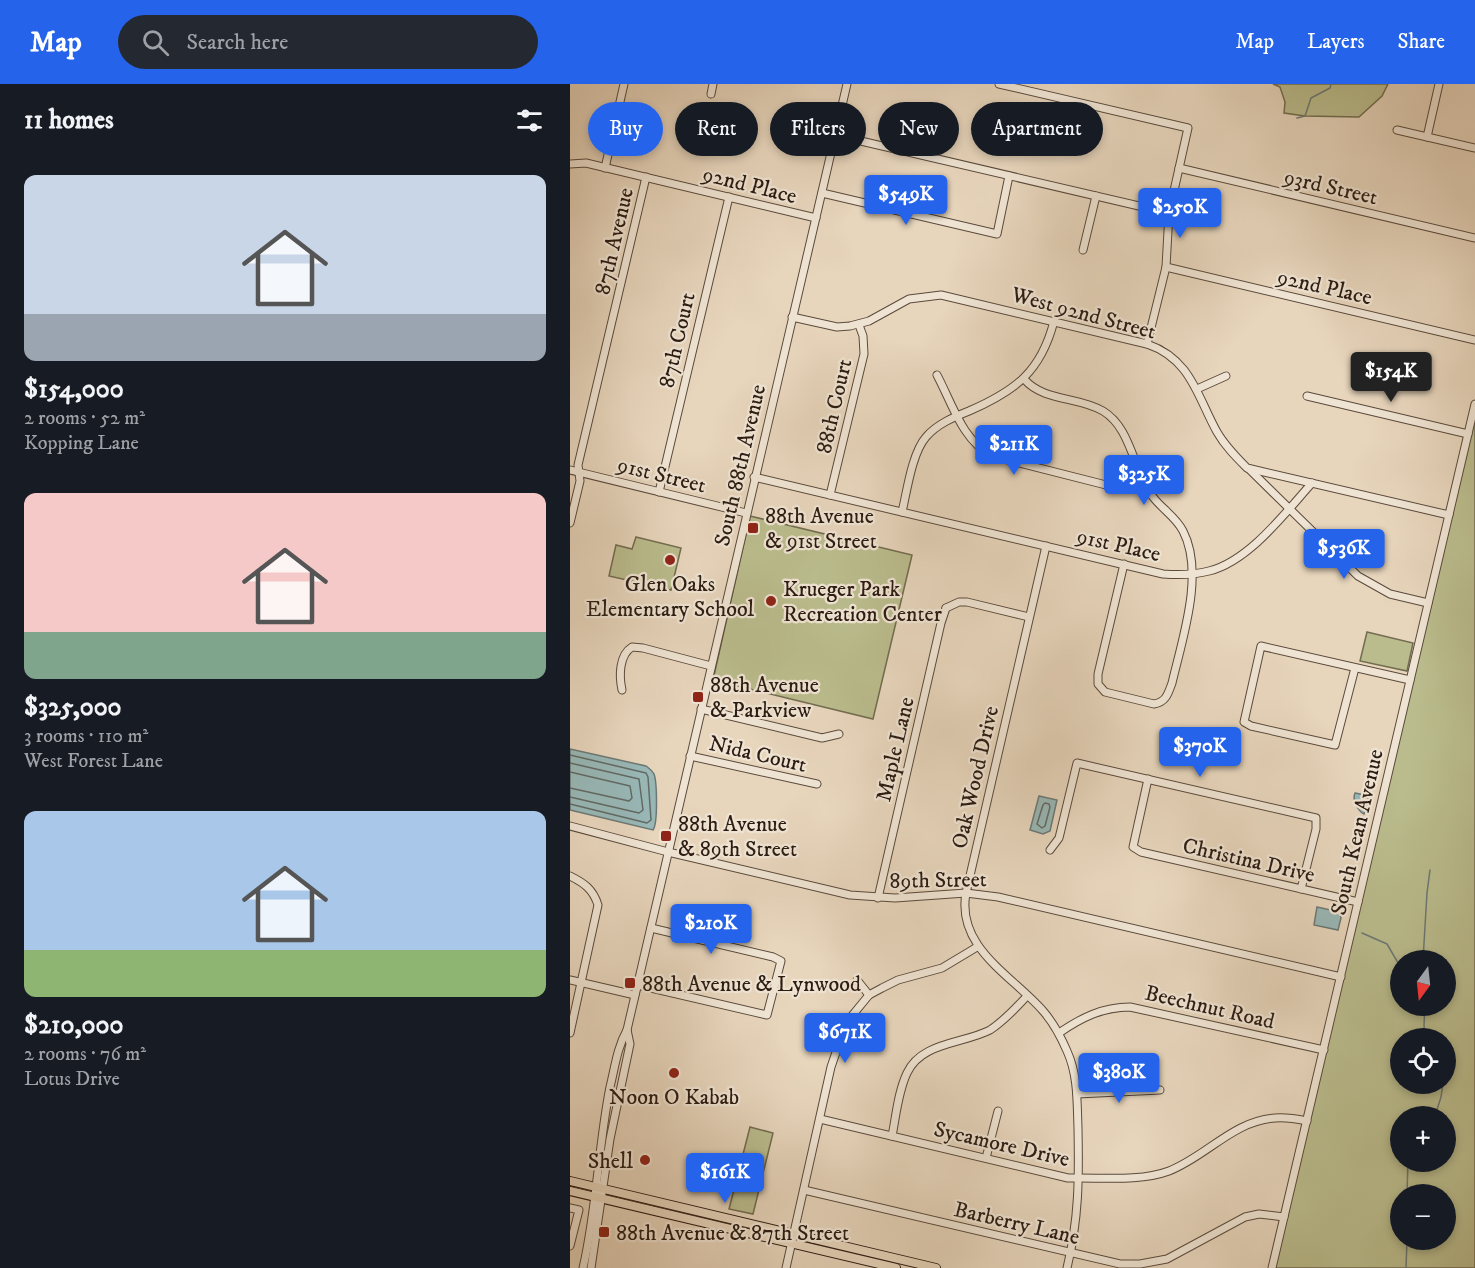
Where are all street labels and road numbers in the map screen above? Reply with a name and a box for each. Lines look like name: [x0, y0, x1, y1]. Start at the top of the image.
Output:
street label: 92nd Place: [699, 160, 800, 210]
street label: 93rd Street: [1280, 163, 1380, 211]
street label: 87th Avenue: [589, 185, 640, 298]
street label: 92nd Place: [1274, 263, 1375, 311]
street label: West 92nd Street: [1008, 281, 1159, 346]
street label: 87th Court: [653, 290, 702, 391]
street label: 88th Court: [810, 356, 858, 456]
street label: South 88th Avenue: [709, 382, 772, 549]
street label: 91st Street: [614, 451, 709, 499]
street label: 91st Place: [1073, 522, 1163, 568]
street label: Maple Lane: [870, 694, 921, 804]
street label: Oak Wood Drive: [946, 703, 1005, 851]
street label: Nida Court: [706, 730, 809, 779]
street label: South Kean Avenue: [1325, 747, 1390, 918]
street label: Christina Drive: [1180, 832, 1317, 889]
street label: 89th Street: [889, 866, 987, 895]
street label: Beechnut Road: [1142, 979, 1277, 1036]
street label: Sycamore Drive: [931, 1116, 1072, 1173]
street label: Barberry Lane: [951, 1196, 1082, 1251]

